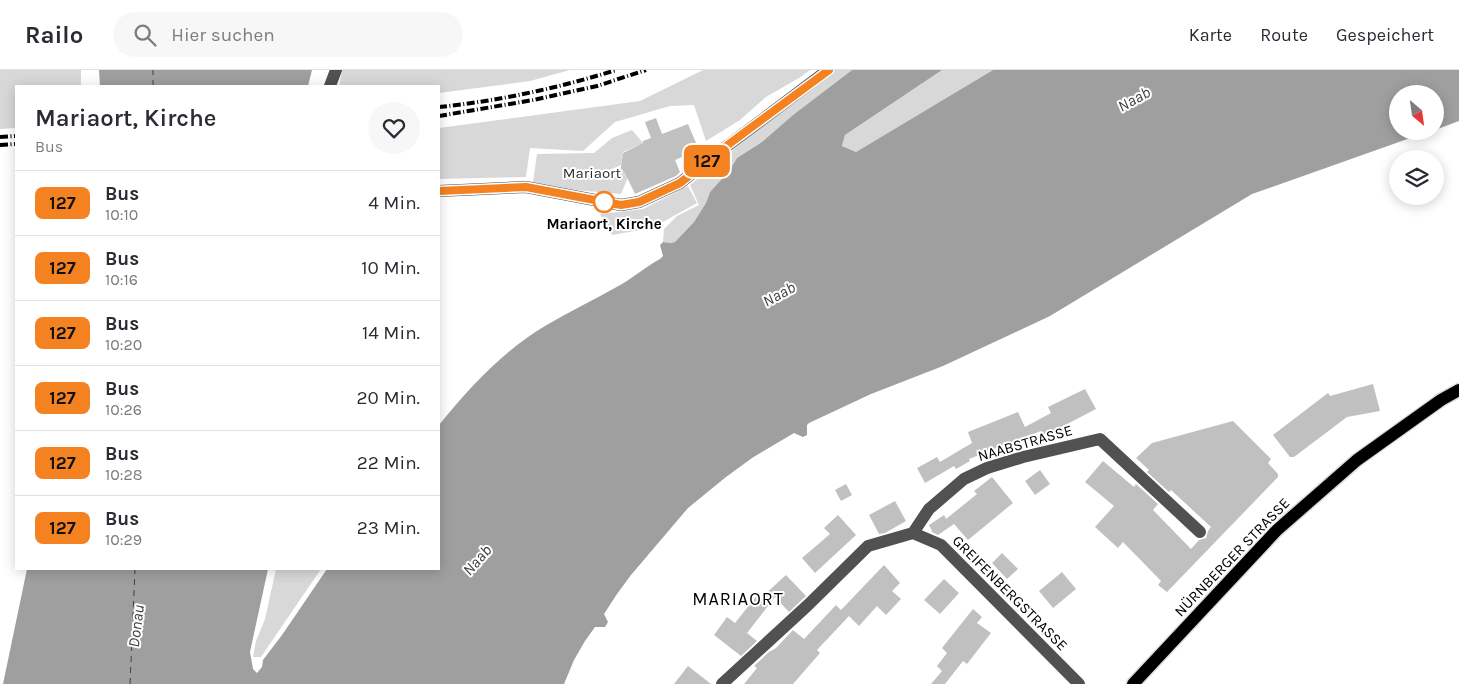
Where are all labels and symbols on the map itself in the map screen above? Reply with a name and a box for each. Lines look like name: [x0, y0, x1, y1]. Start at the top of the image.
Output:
water label: Naab: [1114, 82, 1154, 116]
north arrow: [1389, 85, 1444, 140]
line badge: 127: [678, 145, 736, 177]
park label: Mariaort: [563, 164, 622, 182]
marker: Mariaort, Kirche: [593, 191, 615, 213]
place label: Mariaort, Kirche: [546, 215, 662, 233]
water label: Naab: [759, 277, 799, 311]
street label: NAABSTRASSE: [976, 421, 1074, 465]
street label: NÜRNBERGER STRASSE: [1171, 494, 1293, 620]
street label: GREIFENBERGSTRASSE: [949, 532, 1071, 654]
water label: Naab: [459, 540, 496, 579]
district label: MARIAORT: [692, 588, 784, 610]
water label: Donau: [124, 604, 148, 648]

